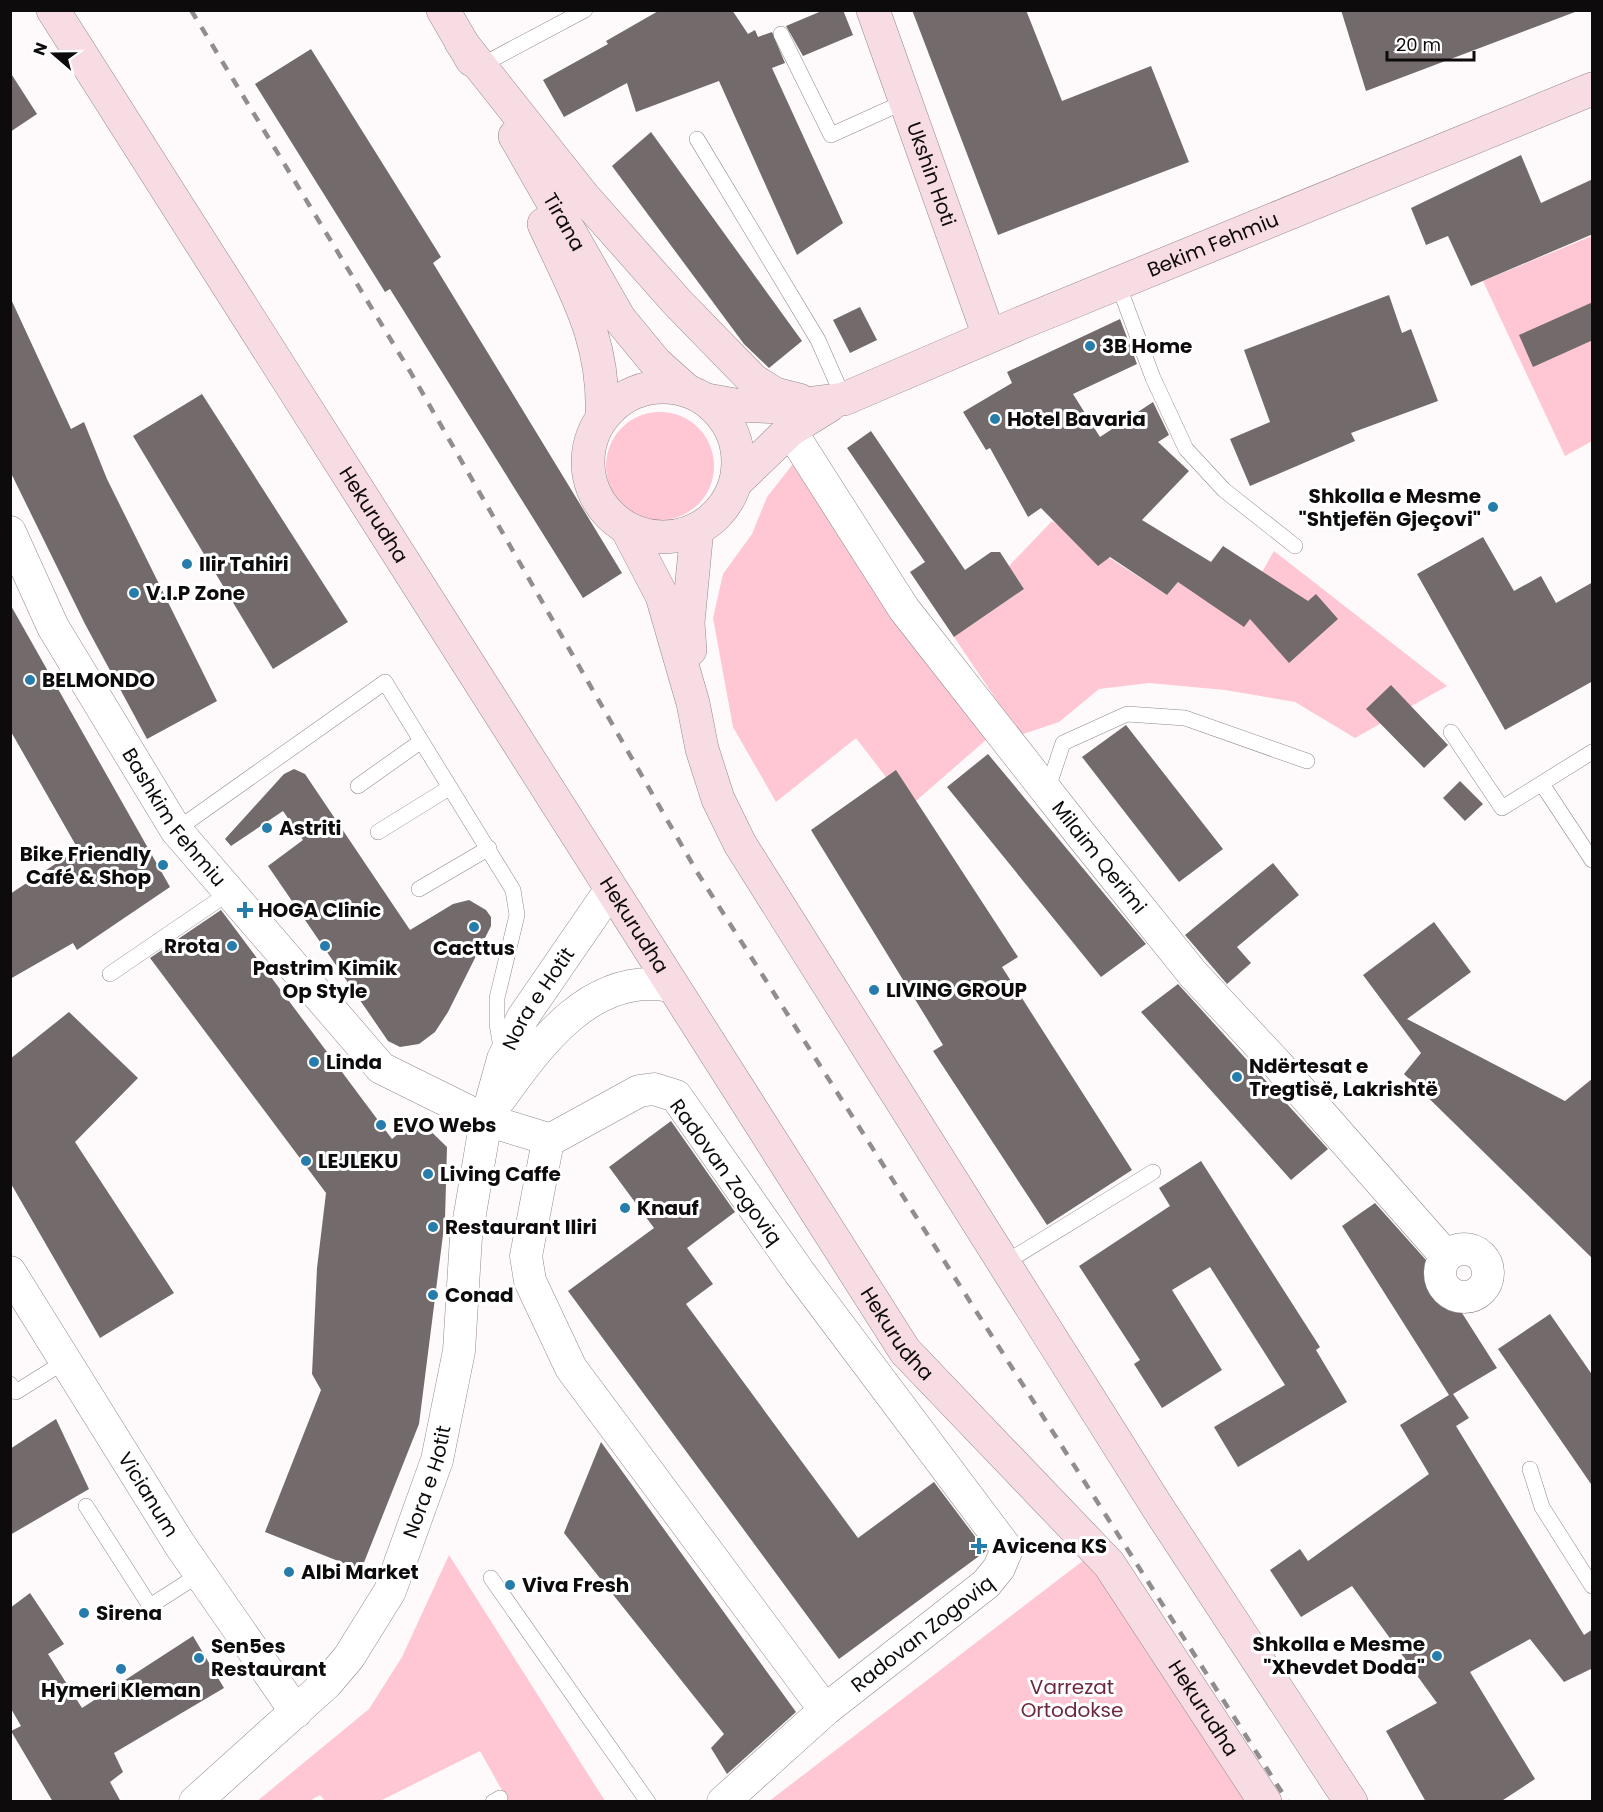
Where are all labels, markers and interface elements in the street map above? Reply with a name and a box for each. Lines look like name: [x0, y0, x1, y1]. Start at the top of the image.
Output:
north arrow: [24, 24, 84, 84]
scale bar: [1387, 24, 1474, 62]
text: 20 m: [1396, 32, 1441, 57]
text: N: [28, 39, 53, 59]
street label: Ukshin Hoti: [900, 118, 963, 230]
street label: Tirana: [536, 188, 592, 256]
street label: Bekim Fehmiu: [1143, 205, 1283, 284]
place label: 3B Home: [1102, 332, 1192, 360]
marker: 3B Home: [1083, 339, 1097, 353]
place label: Hotel Bavaria: [1007, 405, 1146, 433]
marker: Hotel Bavaria: [988, 412, 1002, 426]
street label: Hekurudha: [333, 461, 415, 568]
place label: Shkolla e Mesme "Shtjefën Gjeçovi": [1299, 482, 1481, 533]
marker: Shkolla e Mesme "Shtjefën Gjeçovi": [1486, 500, 1500, 514]
place label: Ilir Tahiri: [199, 550, 289, 578]
marker: Ilir Tahiri: [180, 557, 194, 571]
place label: V.I.P Zone: [146, 579, 245, 607]
marker: V.I.P Zone: [127, 586, 141, 600]
place label: BELMONDO: [42, 666, 155, 694]
marker: BELMONDO: [23, 673, 37, 687]
street label: Bashkim Fehmiu: [116, 743, 232, 892]
street label: Milaim Qerimi: [1045, 795, 1153, 920]
place label: Astriti: [279, 814, 342, 842]
marker: Astriti: [260, 821, 274, 835]
place label: Bike Friendly Café & Shop: [20, 840, 151, 891]
marker: Bike Friendly Café & Shop: [156, 858, 170, 872]
street label: Hekurudha: [593, 871, 675, 979]
place label: HOGA Clinic: [258, 896, 381, 924]
marker: HOGA Clinic: [236, 901, 254, 919]
marker: Cacttus: [467, 920, 481, 934]
place label: Rrota: [164, 932, 220, 960]
place label: Cacttus: [433, 934, 515, 962]
marker: Rrota: [225, 939, 239, 953]
marker: Pastrim Kimik Op Style: [318, 939, 332, 953]
street label: Nora e Hotit: [495, 942, 581, 1055]
place label: Pastrim Kimik Op Style: [253, 954, 398, 1005]
place label: LIVING GROUP: [886, 976, 1027, 1004]
marker: LIVING GROUP: [867, 983, 881, 997]
place label: Linda: [326, 1048, 382, 1076]
place label: Ndërtesat e Tregtisë, Lakrishtë: [1249, 1052, 1438, 1103]
marker: Linda: [307, 1055, 321, 1069]
marker: Ndërtesat e Tregtisë, Lakrishtë: [1230, 1070, 1244, 1084]
street label: Radovan Zogoviq: [663, 1093, 789, 1251]
place label: EVO Webs: [393, 1111, 496, 1139]
marker: EVO Webs: [374, 1118, 388, 1132]
place label: LEJLEKU: [318, 1147, 398, 1175]
marker: LEJLEKU: [299, 1154, 313, 1168]
place label: Living Caffe: [440, 1160, 561, 1188]
marker: Living Caffe: [421, 1167, 435, 1181]
place label: Knauf: [637, 1194, 699, 1222]
marker: Knauf: [618, 1201, 632, 1215]
place label: Restaurant Iliri: [445, 1213, 597, 1241]
marker: Restaurant Iliri: [426, 1220, 440, 1234]
place label: Conad: [445, 1281, 514, 1309]
street label: Hekurudha: [854, 1281, 940, 1387]
marker: Conad: [426, 1288, 440, 1302]
street label: Nora e Hotit: [396, 1423, 458, 1542]
street label: Vicianum: [111, 1447, 186, 1542]
place label: Avicena KS: [992, 1532, 1107, 1560]
marker: Avicena KS: [970, 1537, 988, 1555]
place label: Albi Market: [301, 1558, 419, 1586]
marker: Albi Market: [282, 1565, 296, 1579]
street label: Radovan Zogoviq: [845, 1569, 1000, 1699]
place label: Viva Fresh: [522, 1571, 629, 1599]
marker: Viva Fresh: [503, 1578, 517, 1592]
place label: Sirena: [96, 1599, 162, 1627]
marker: Sirena: [77, 1606, 91, 1620]
place label: Shkolla e Mesme "Xhevdet Doda": [1253, 1630, 1425, 1681]
place label: Sen5es Restaurant: [211, 1632, 326, 1683]
marker: Shkolla e Mesme "Xhevdet Doda": [1430, 1649, 1444, 1663]
marker: Sen5es Restaurant: [192, 1651, 206, 1665]
street label: Hekurudha: [1162, 1655, 1245, 1762]
marker: Hymeri Kleman: [114, 1662, 128, 1676]
park label: Varrezat Ortodokse: [1021, 1673, 1123, 1724]
place label: Hymeri Kleman: [41, 1676, 201, 1704]

